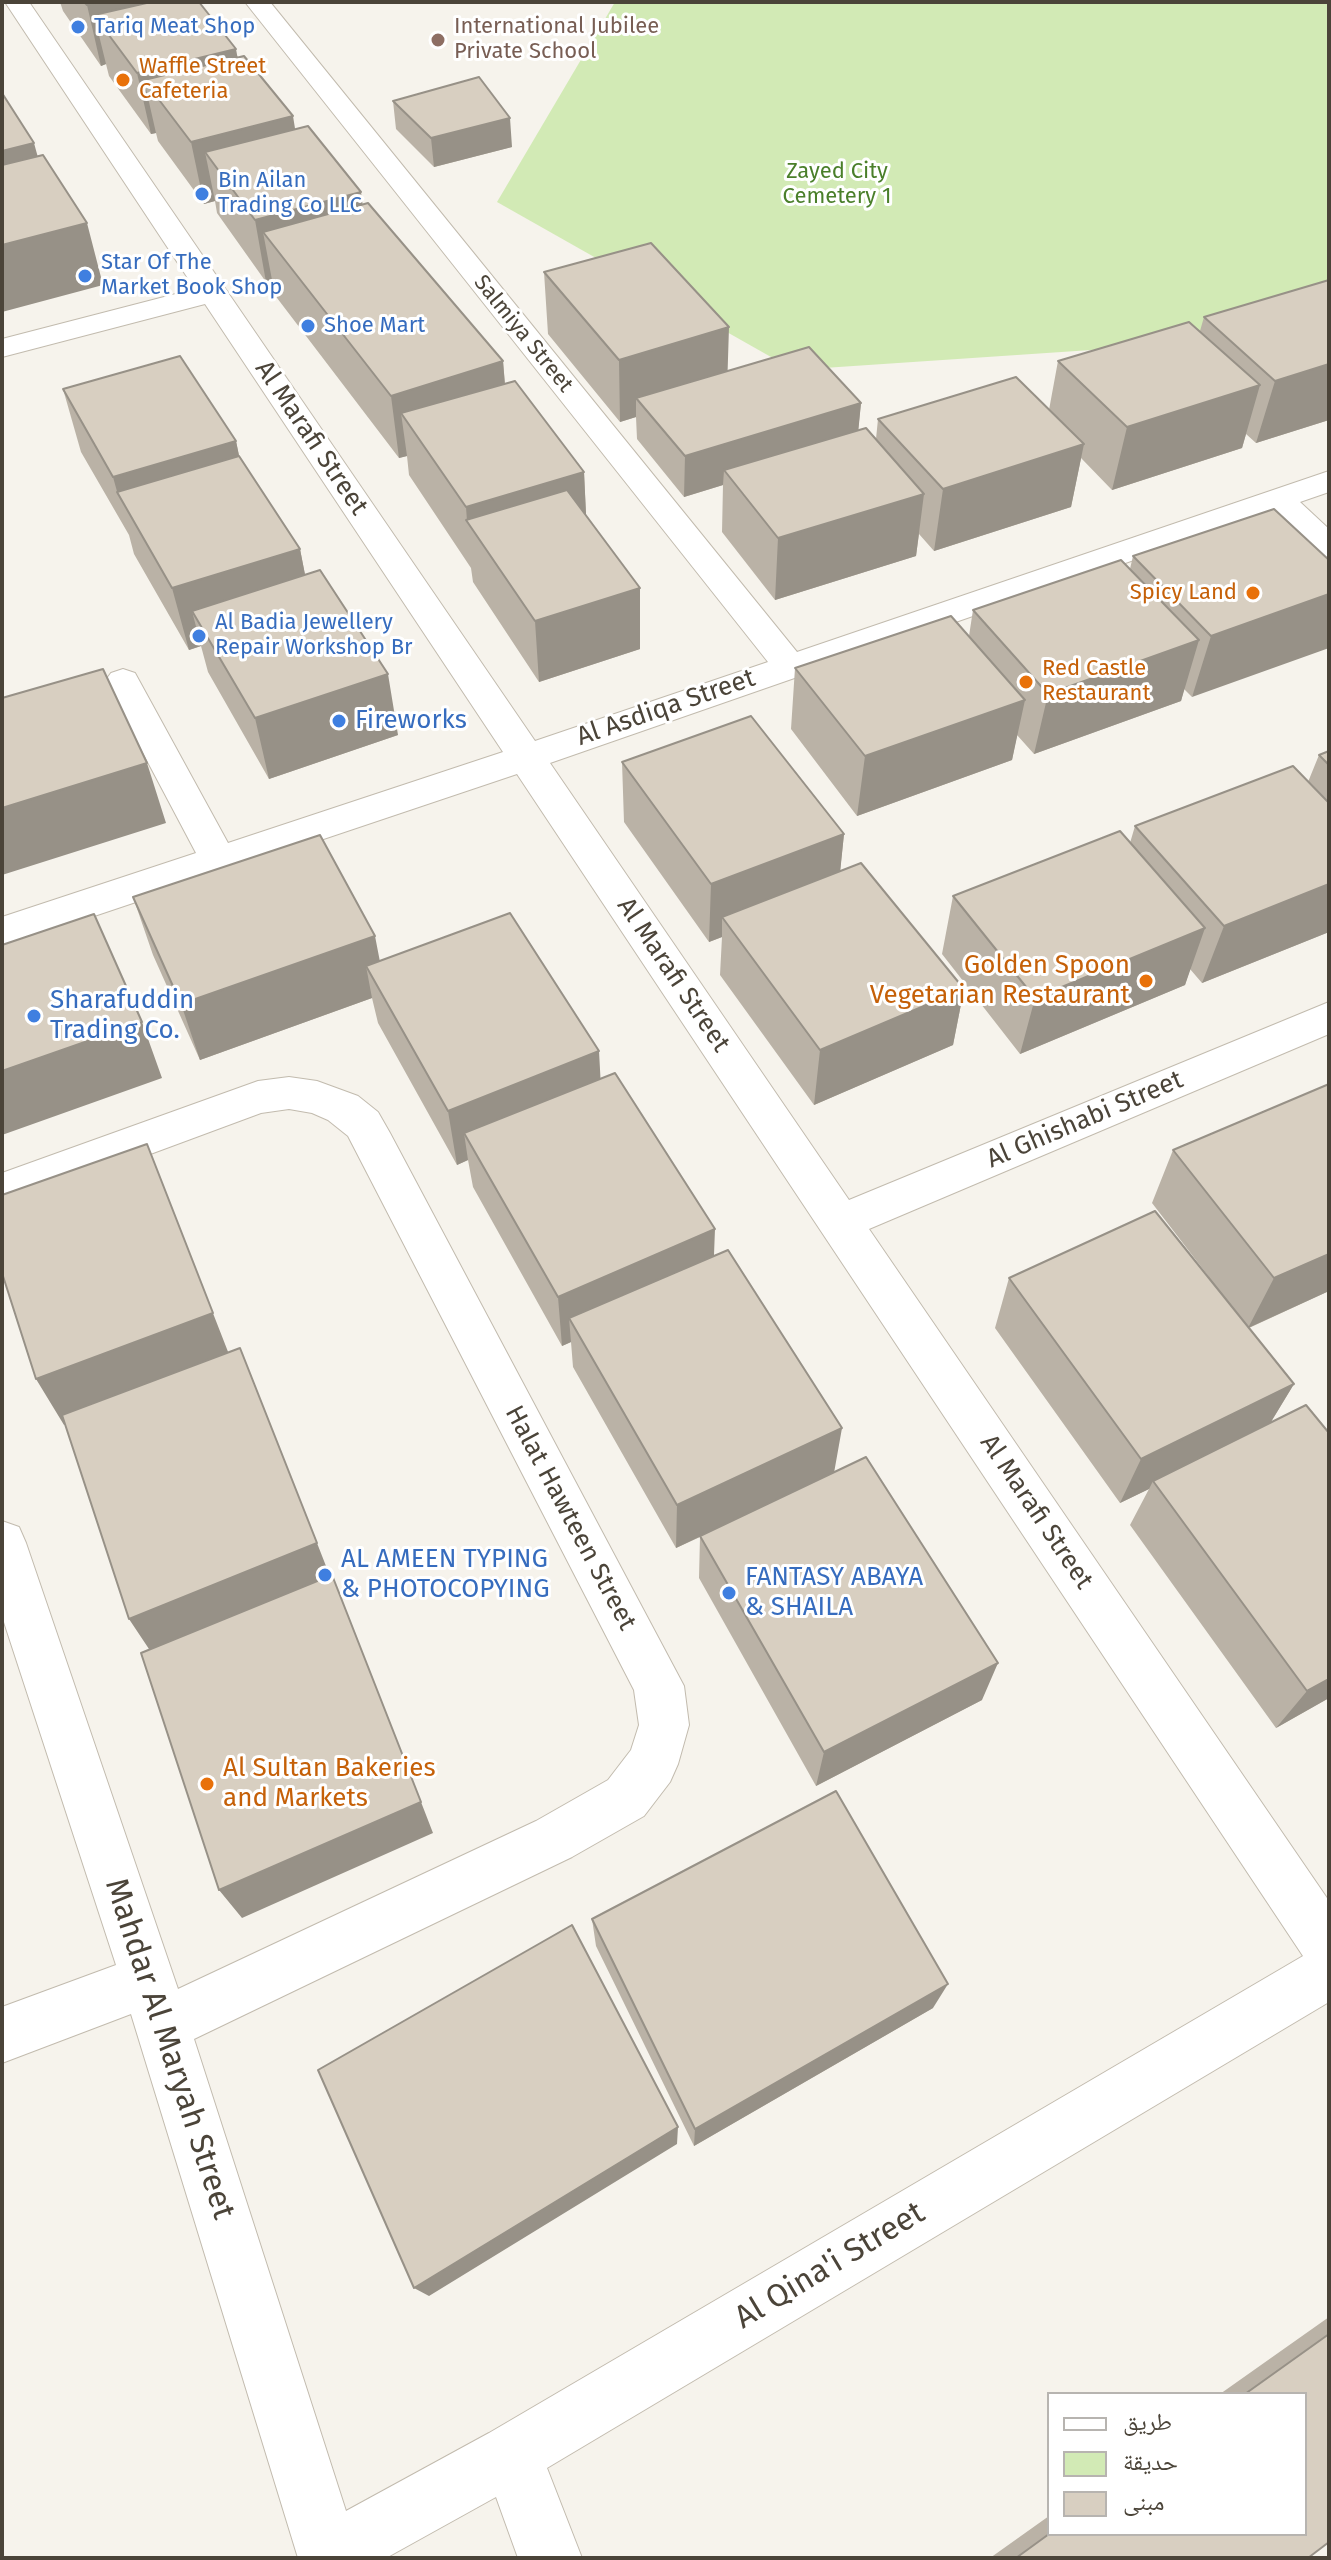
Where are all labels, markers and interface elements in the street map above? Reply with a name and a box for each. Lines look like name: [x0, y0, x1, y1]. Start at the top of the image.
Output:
place label: Tariq Meat Shop: [94, 14, 255, 40]
place label: International Jubilee Private School: [454, 14, 659, 66]
marker: Tariq Meat Shop: [69, 18, 87, 36]
marker: International Jubilee Private School: [429, 31, 447, 49]
place label: Waffle Street Cafeteria: [139, 54, 266, 106]
marker: Waffle Street Cafeteria: [114, 71, 132, 89]
park label: Zayed City Cemetery 1: [783, 159, 891, 210]
place label: Bin Ailan Trading Co LLC: [218, 168, 362, 220]
marker: Bin Ailan Trading Co LLC: [193, 185, 211, 203]
place label: Star Of The Market Book Shop: [101, 250, 282, 302]
marker: Star Of The Market Book Shop: [76, 267, 94, 285]
street label: Salmiya Street: [468, 270, 578, 398]
place label: Shoe Mart: [324, 313, 425, 339]
marker: Shoe Mart: [299, 317, 317, 335]
street label: Al Marafi Street: [248, 355, 374, 521]
place label: Spicy Land: [1130, 580, 1237, 606]
marker: Spicy Land: [1244, 584, 1262, 602]
place label: Al Badia Jewellery Repair Workshop Br: [215, 610, 413, 662]
marker: Al Badia Jewellery Repair Workshop Br: [190, 627, 208, 645]
place label: Red Castle Restaurant: [1042, 656, 1150, 708]
street label: Al Asdiqa Street: [573, 663, 759, 753]
marker: Red Castle Restaurant: [1017, 673, 1035, 691]
place label: Fireworks: [355, 705, 467, 737]
marker: Fireworks: [330, 712, 348, 730]
street label: Al Marafi Street: [610, 892, 736, 1058]
place label: Golden Spoon Vegetarian Restaurant: [870, 950, 1130, 1012]
marker: Golden Spoon Vegetarian Restaurant: [1137, 972, 1155, 990]
place label: Sharafuddin Trading Co.: [50, 985, 194, 1046]
marker: Sharafuddin Trading Co.: [25, 1007, 43, 1025]
street label: Al Ghishabi Street: [982, 1065, 1188, 1175]
street label: Halat Hawteen Street: [498, 1400, 642, 1636]
street label: Al Marafi Street: [973, 1429, 1099, 1595]
place label: AL AMEEN TYPING & PHOTOCOPYING: [341, 1544, 550, 1606]
place label: FANTASY ABAYA & SHAILA: [745, 1562, 923, 1624]
marker: AL AMEEN TYPING & PHOTOCOPYING: [316, 1566, 334, 1584]
marker: FANTASY ABAYA & SHAILA: [720, 1584, 738, 1602]
place label: Al Sultan Bakeries and Markets: [223, 1753, 436, 1814]
marker: Al Sultan Bakeries and Markets: [198, 1775, 216, 1793]
street label: Mahdar Al Maryah Street: [96, 1874, 242, 2224]
street label: Al Qina'i Street: [728, 2194, 932, 2338]
legend: [1047, 2392, 1307, 2536]
text: طريق: [1123, 2408, 1172, 2436]
text: حديقة: [1123, 2448, 1178, 2476]
text: مبنى: [1123, 2488, 1164, 2516]

